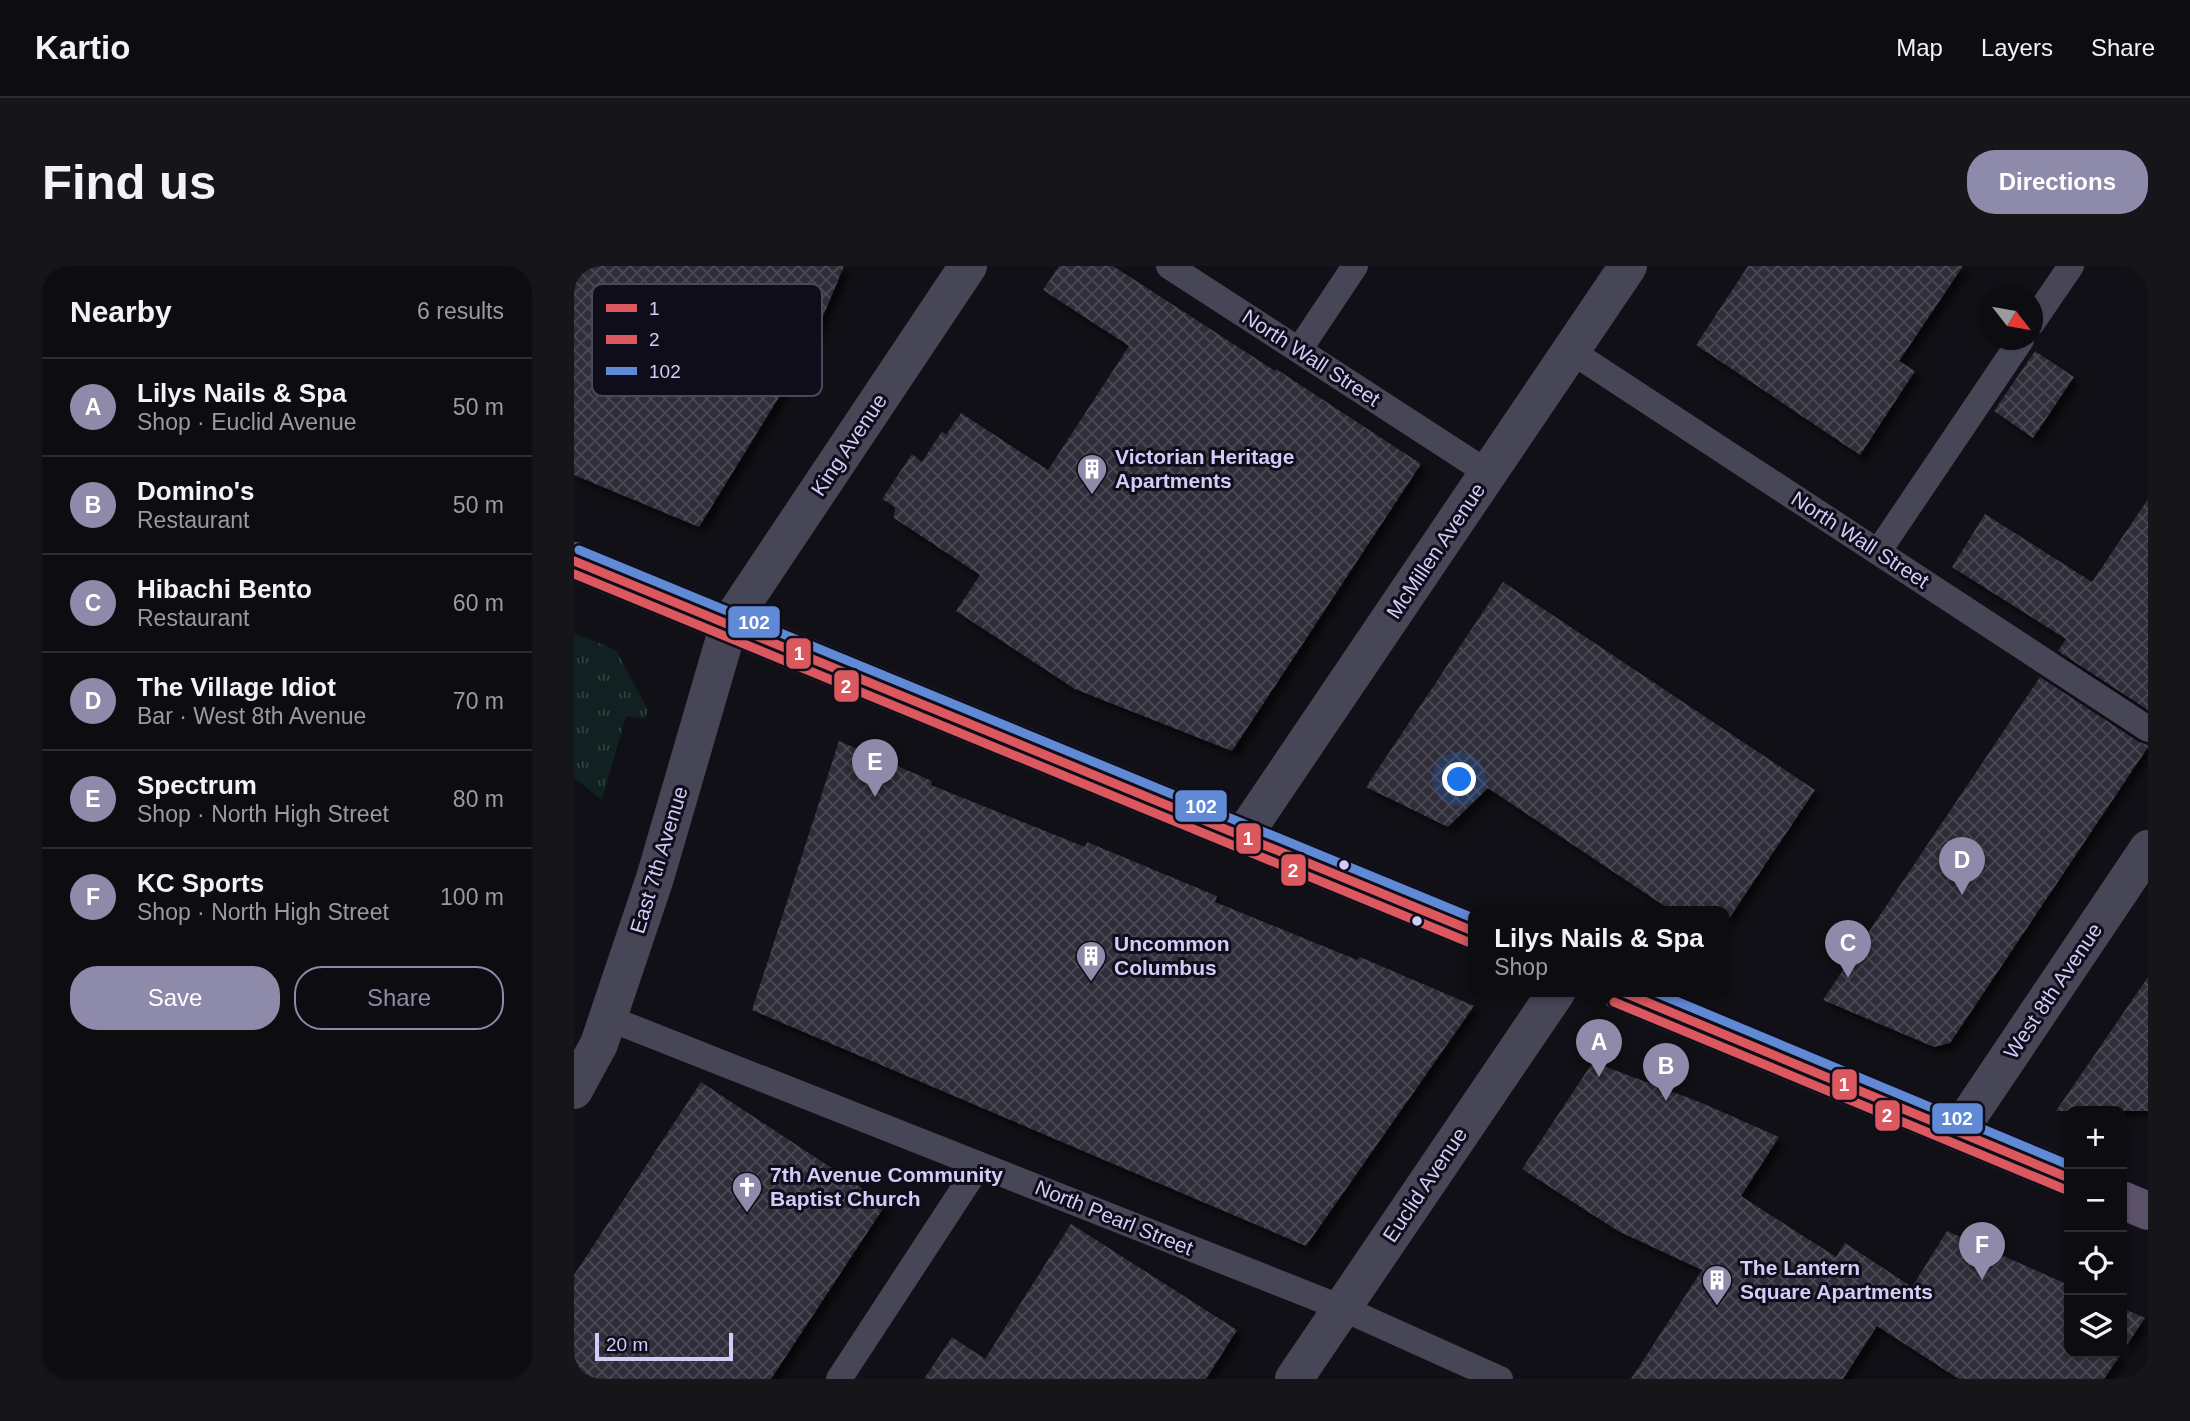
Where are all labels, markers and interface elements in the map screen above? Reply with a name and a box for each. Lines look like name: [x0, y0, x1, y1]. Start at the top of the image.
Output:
text: Kartio: [35, 29, 130, 66]
text: Map: [1896, 34, 1943, 61]
text: Layers: [1981, 34, 2053, 61]
text: Share: [2091, 34, 2155, 61]
button: Directions: [1967, 150, 2148, 214]
text: Find us: [42, 155, 216, 209]
legend: [592, 284, 822, 396]
north arrow: [1980, 287, 2043, 350]
text: Nearby: [70, 295, 172, 328]
text: 6 results: [417, 298, 504, 324]
text: 1: [649, 298, 660, 319]
street label: North Wall Street: [1238, 305, 1384, 411]
text: 2: [649, 329, 660, 350]
text: 102: [649, 361, 681, 382]
text: Lilys Nails & Spa: [137, 378, 347, 408]
street label: King Avenue: [806, 390, 891, 500]
text: A: [85, 394, 101, 420]
text: 50 m: [453, 394, 504, 420]
text: Shop · Euclid Avenue: [137, 409, 357, 435]
place label: Victorian Heritage Apartments: [1115, 445, 1294, 492]
building icon: Victorian Heritage Apartments: [1075, 452, 1109, 496]
text: Domino's: [137, 476, 254, 506]
street label: McMillen Avenue: [1382, 479, 1489, 623]
street label: North Wall Street: [1787, 487, 1933, 593]
text: B: [85, 492, 101, 518]
text: 50 m: [453, 492, 504, 518]
text: Restaurant: [137, 507, 250, 533]
text: Hibachi Bento: [137, 574, 312, 604]
text: C: [85, 590, 101, 616]
text: 60 m: [453, 590, 504, 616]
text: Restaurant: [137, 605, 250, 631]
line badge: 102: [727, 605, 781, 639]
text: 102: [738, 612, 770, 633]
line badge: 1: [785, 637, 812, 670]
text: 1: [794, 643, 805, 664]
line badge: 2: [833, 669, 860, 703]
text: The Village Idiot: [137, 672, 336, 702]
text: 2: [841, 676, 851, 697]
text: D: [85, 688, 101, 714]
text: 70 m: [453, 688, 504, 714]
text: Bar · West 8th Avenue: [137, 703, 366, 729]
pin: E: [852, 739, 898, 797]
your location: [1442, 762, 1476, 796]
text: Spectrum: [137, 770, 257, 800]
street label: East 7th Avenue: [625, 784, 692, 936]
text: E: [85, 786, 101, 812]
text: 80 m: [453, 786, 504, 812]
line badge: 102: [1174, 789, 1228, 823]
text: 102: [1185, 796, 1217, 817]
text: Shop · North High Street: [137, 801, 389, 827]
line badge: 1: [1235, 822, 1262, 855]
text: 1: [1243, 828, 1254, 849]
pin: D: [1939, 837, 1985, 895]
line badge: 2: [1280, 853, 1307, 887]
unlabelled marker: [1337, 858, 1351, 872]
text: 2: [1288, 860, 1298, 881]
text: KC Sports: [137, 868, 264, 898]
text: F: [86, 884, 100, 910]
text: 100 m: [440, 884, 504, 910]
text: Shop · North High Street: [137, 899, 389, 925]
popup: [1468, 906, 1730, 997]
unlabelled marker: [1410, 914, 1424, 928]
street label: West 8th Avenue: [1999, 919, 2106, 1063]
pin: C: [1825, 920, 1871, 978]
text: Lilys Nails & Spa: [1494, 923, 1704, 953]
place label: Uncommon Columbus: [1114, 932, 1230, 979]
building icon: Uncommon Columbus: [1074, 939, 1108, 983]
text: Shop: [1494, 954, 1548, 980]
button: Save: [70, 966, 280, 1030]
button: Share: [294, 966, 504, 1030]
pin: A: [1576, 1019, 1622, 1077]
pin: B: [1643, 1043, 1689, 1101]
line badge: 1: [1831, 1068, 1858, 1101]
text: 1: [1839, 1074, 1850, 1095]
line badge: 2: [1874, 1099, 1901, 1132]
line badge: 102: [1931, 1102, 1984, 1135]
text: 2: [1882, 1105, 1892, 1126]
map controls: [2064, 1106, 2127, 1358]
button: +: [2064, 1106, 2127, 1169]
text: 102: [1941, 1108, 1973, 1129]
street label: Euclid Avenue: [1378, 1123, 1471, 1246]
place label: 7th Avenue Community Baptist Church: [770, 1163, 1003, 1210]
button: −: [2064, 1169, 2127, 1232]
church icon: 7th Avenue Community Baptist Church: [730, 1170, 764, 1214]
street label: North Pearl Street: [1032, 1175, 1197, 1260]
pin: F: [1959, 1222, 2005, 1280]
button: locate: [2064, 1232, 2127, 1295]
place label: The Lantern Square Apartments: [1740, 1256, 1933, 1303]
building icon: The Lantern Square Apartments: [1700, 1263, 1734, 1307]
button: layers: [2064, 1295, 2127, 1358]
scale bar: [595, 1330, 733, 1362]
text: 20 m: [606, 1334, 648, 1355]

